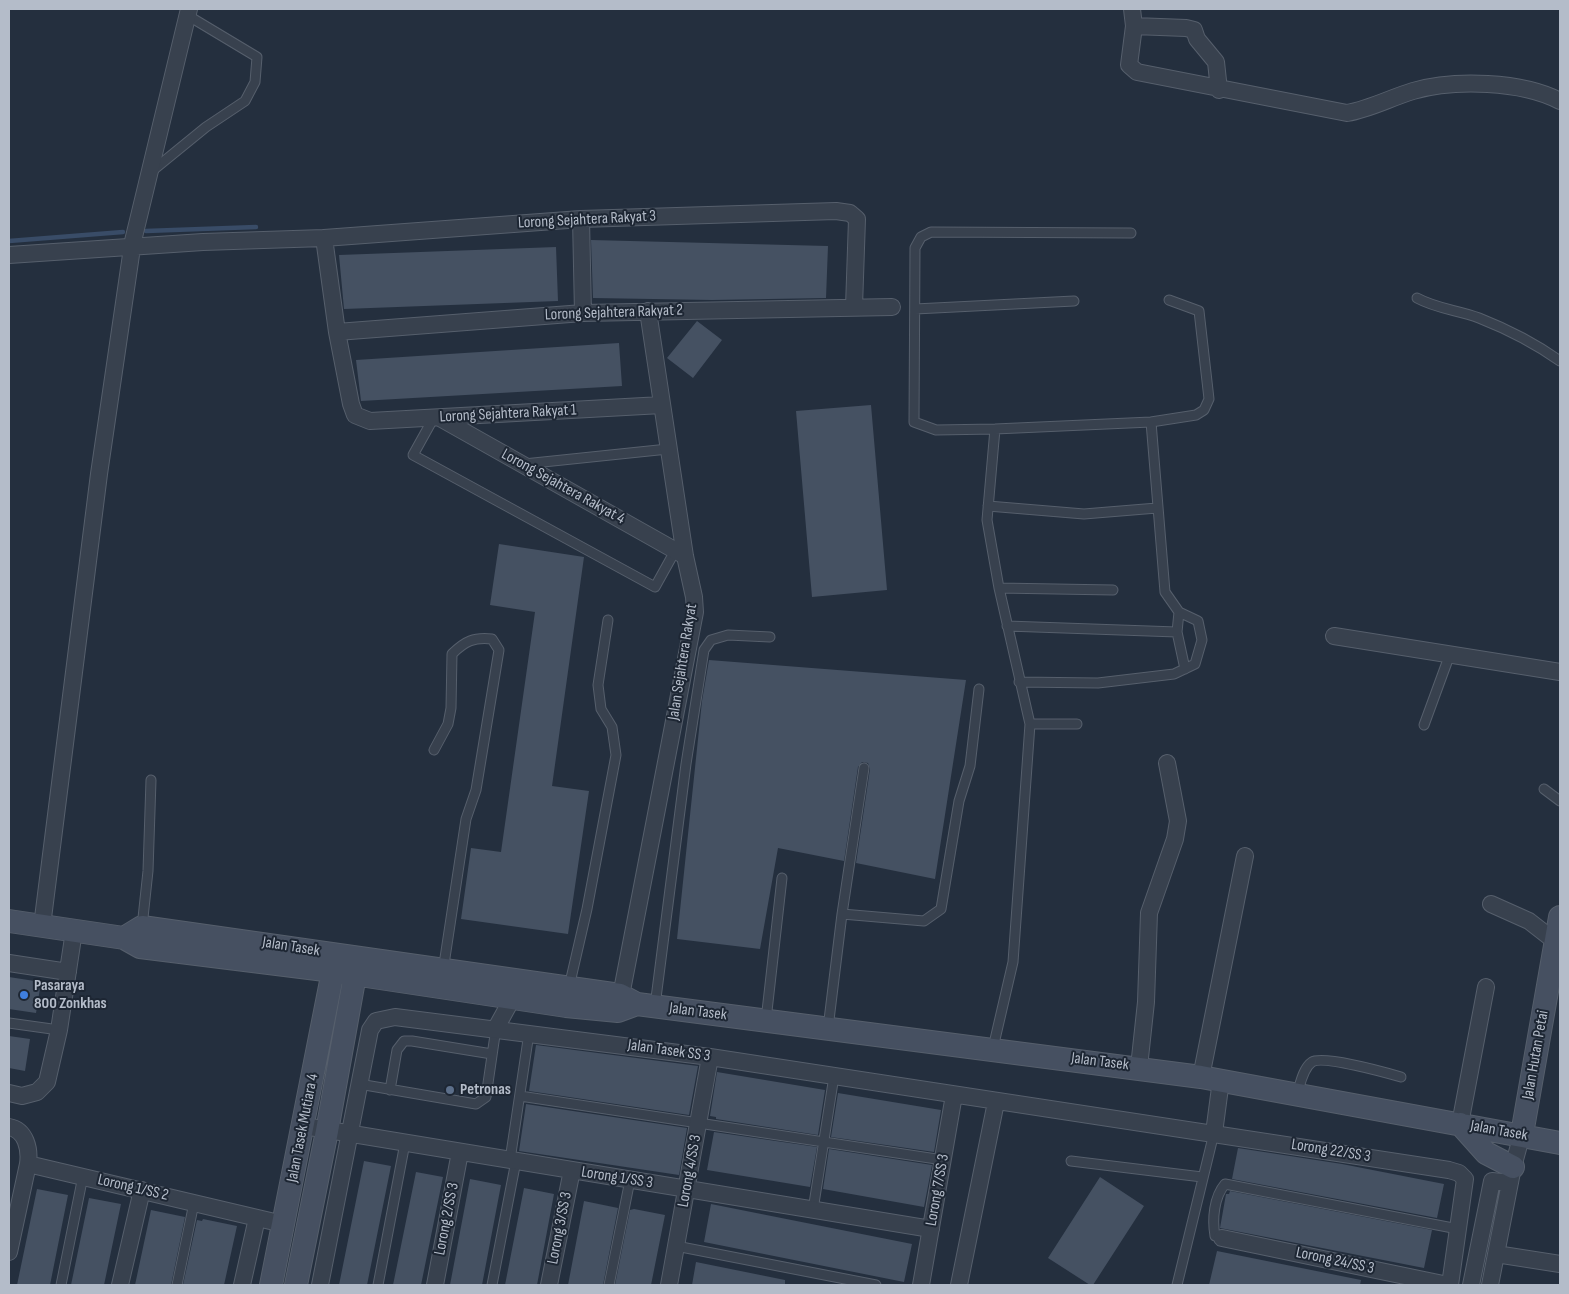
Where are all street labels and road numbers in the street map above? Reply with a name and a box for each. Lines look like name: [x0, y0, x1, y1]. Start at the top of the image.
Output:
street label: Lorong Sejahtera Rakyat 3: [517, 207, 657, 233]
street label: Lorong Sejahtera Rakyat 2: [545, 301, 683, 325]
street label: Lorong Sejahtera Rakyat 1: [439, 401, 577, 427]
street label: Lorong Sejahtera Rakyat 4: [498, 445, 628, 529]
street label: Jalan Sejahtera Rakyat: [664, 602, 702, 722]
street label: Jalan Tasek: [261, 933, 321, 961]
street label: Jalan Tasek: [668, 999, 728, 1025]
street label: Jalan Hutan Petai: [1519, 1009, 1553, 1101]
street label: Jalan Tasek SS 3: [627, 1036, 711, 1066]
street label: Jalan Tasek: [1070, 1049, 1130, 1075]
street label: Jalan Tasek Mutiara 4: [283, 1072, 323, 1184]
street label: Jalan Tasek: [1469, 1117, 1529, 1145]
street label: Lorong 4/SS 3: [674, 1133, 706, 1209]
street label: Lorong 22/SS 3: [1290, 1135, 1372, 1167]
street label: Lorong 7/SS 3: [922, 1153, 954, 1227]
street label: Lorong 1/SS 3: [580, 1163, 654, 1193]
street label: Lorong 1/SS 2: [96, 1171, 170, 1205]
street label: Lorong 2/SS 3: [431, 1181, 463, 1257]
street label: Lorong 3/SS 3: [544, 1190, 576, 1266]
street label: Lorong 24/SS 3: [1294, 1243, 1376, 1279]

